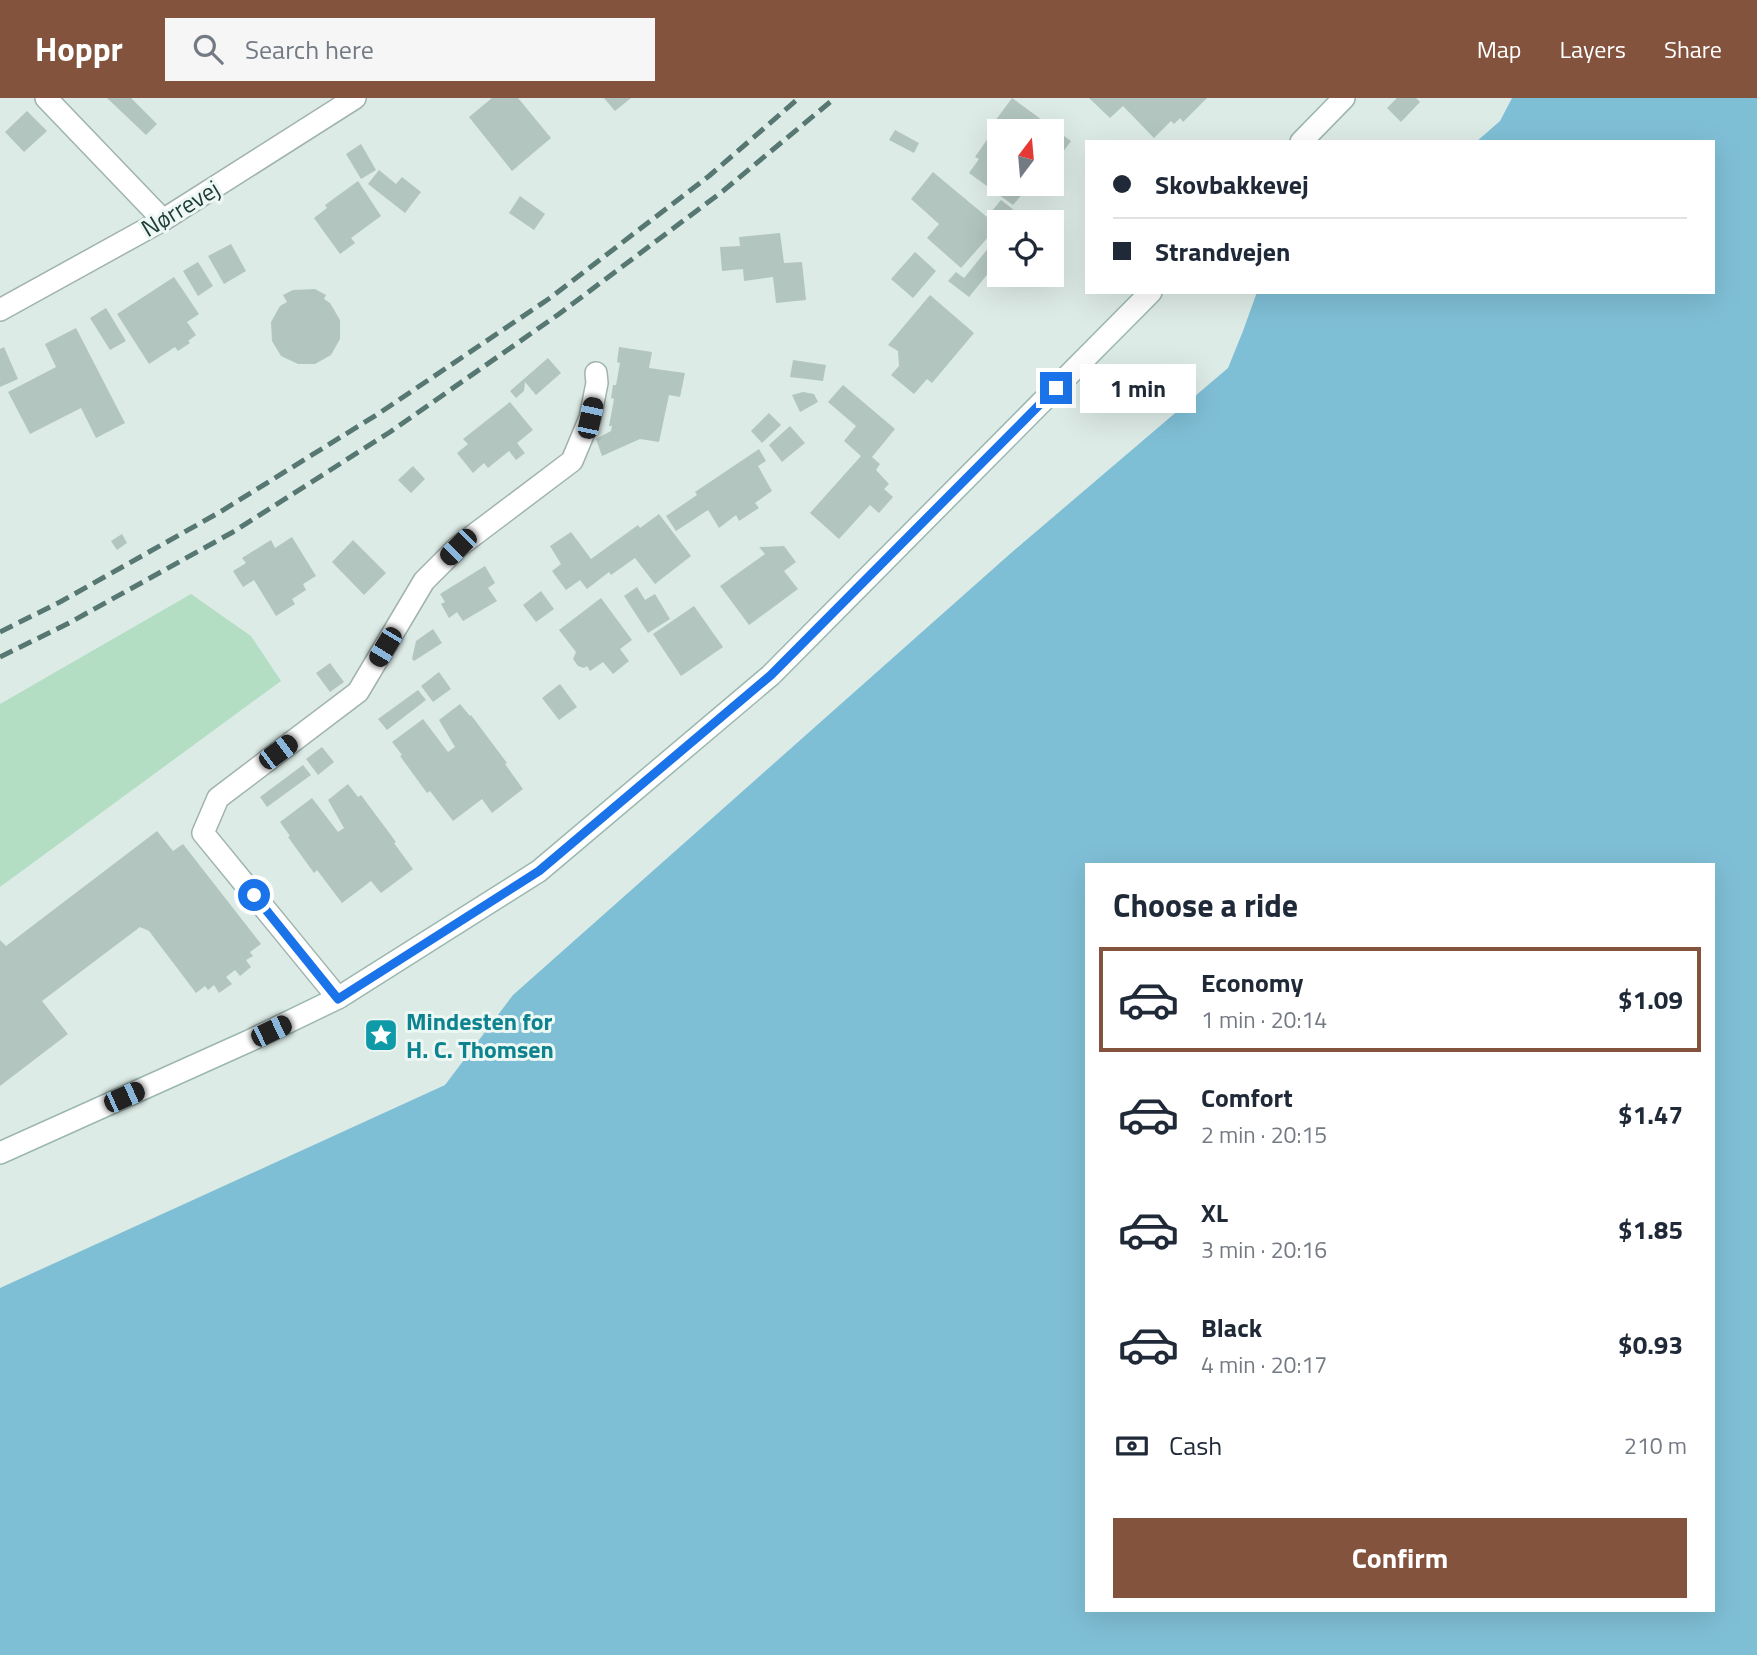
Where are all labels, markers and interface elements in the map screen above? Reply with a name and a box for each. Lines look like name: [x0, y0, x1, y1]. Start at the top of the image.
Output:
search box: [165, 18, 655, 81]
text: Hoppr: [35, 24, 123, 74]
icon: search: [189, 30, 227, 68]
text: Search here: [245, 30, 374, 69]
text: Map: [1477, 31, 1522, 67]
text: Layers: [1560, 31, 1626, 67]
text: Share: [1664, 31, 1722, 67]
north arrow: [987, 119, 1064, 196]
map controls: [987, 119, 1064, 287]
text: Skovbakkevej: [1155, 165, 1309, 204]
street label: Nørrevej: [134, 170, 226, 246]
button: locate: [987, 210, 1064, 287]
text: Strandvejen: [1155, 232, 1291, 271]
callout: 1 min: [1080, 364, 1196, 412]
text: 1 min: [1110, 371, 1166, 406]
route end: [1040, 372, 1072, 404]
car: [576, 395, 605, 441]
car: [436, 525, 481, 569]
car: [366, 624, 405, 670]
car: [255, 731, 302, 773]
route start: [238, 879, 270, 911]
text: Choose a ride: [1113, 881, 1298, 929]
text: Economy: [1201, 963, 1303, 1002]
icon: car: [1117, 968, 1180, 1031]
text: $1.09: [1618, 980, 1683, 1019]
text: 1 min · 20:14: [1201, 1002, 1327, 1037]
place label: Mindesten for H. C. Thomsen: [406, 1003, 554, 1067]
car: [248, 1012, 295, 1050]
place icon: Mindesten for H. C. Thomsen: [362, 1016, 400, 1054]
text: Comfort: [1201, 1078, 1293, 1117]
car: [101, 1079, 148, 1115]
icon: car: [1117, 1083, 1180, 1146]
text: $1.47: [1618, 1095, 1683, 1134]
text: 2 min · 20:15: [1201, 1117, 1327, 1152]
text: XL: [1201, 1193, 1228, 1232]
icon: car: [1117, 1198, 1180, 1261]
text: $1.85: [1618, 1210, 1683, 1249]
text: 3 min · 20:16: [1201, 1232, 1327, 1267]
text: Black: [1201, 1308, 1262, 1347]
icon: car: [1117, 1313, 1180, 1376]
text: $0.93: [1618, 1325, 1683, 1364]
text: 4 min · 20:17: [1201, 1347, 1327, 1382]
text: Cash: [1169, 1426, 1222, 1465]
icon: cash: [1113, 1427, 1151, 1465]
text: 210 m: [1624, 1428, 1687, 1463]
button: Confirm: [1113, 1518, 1687, 1598]

